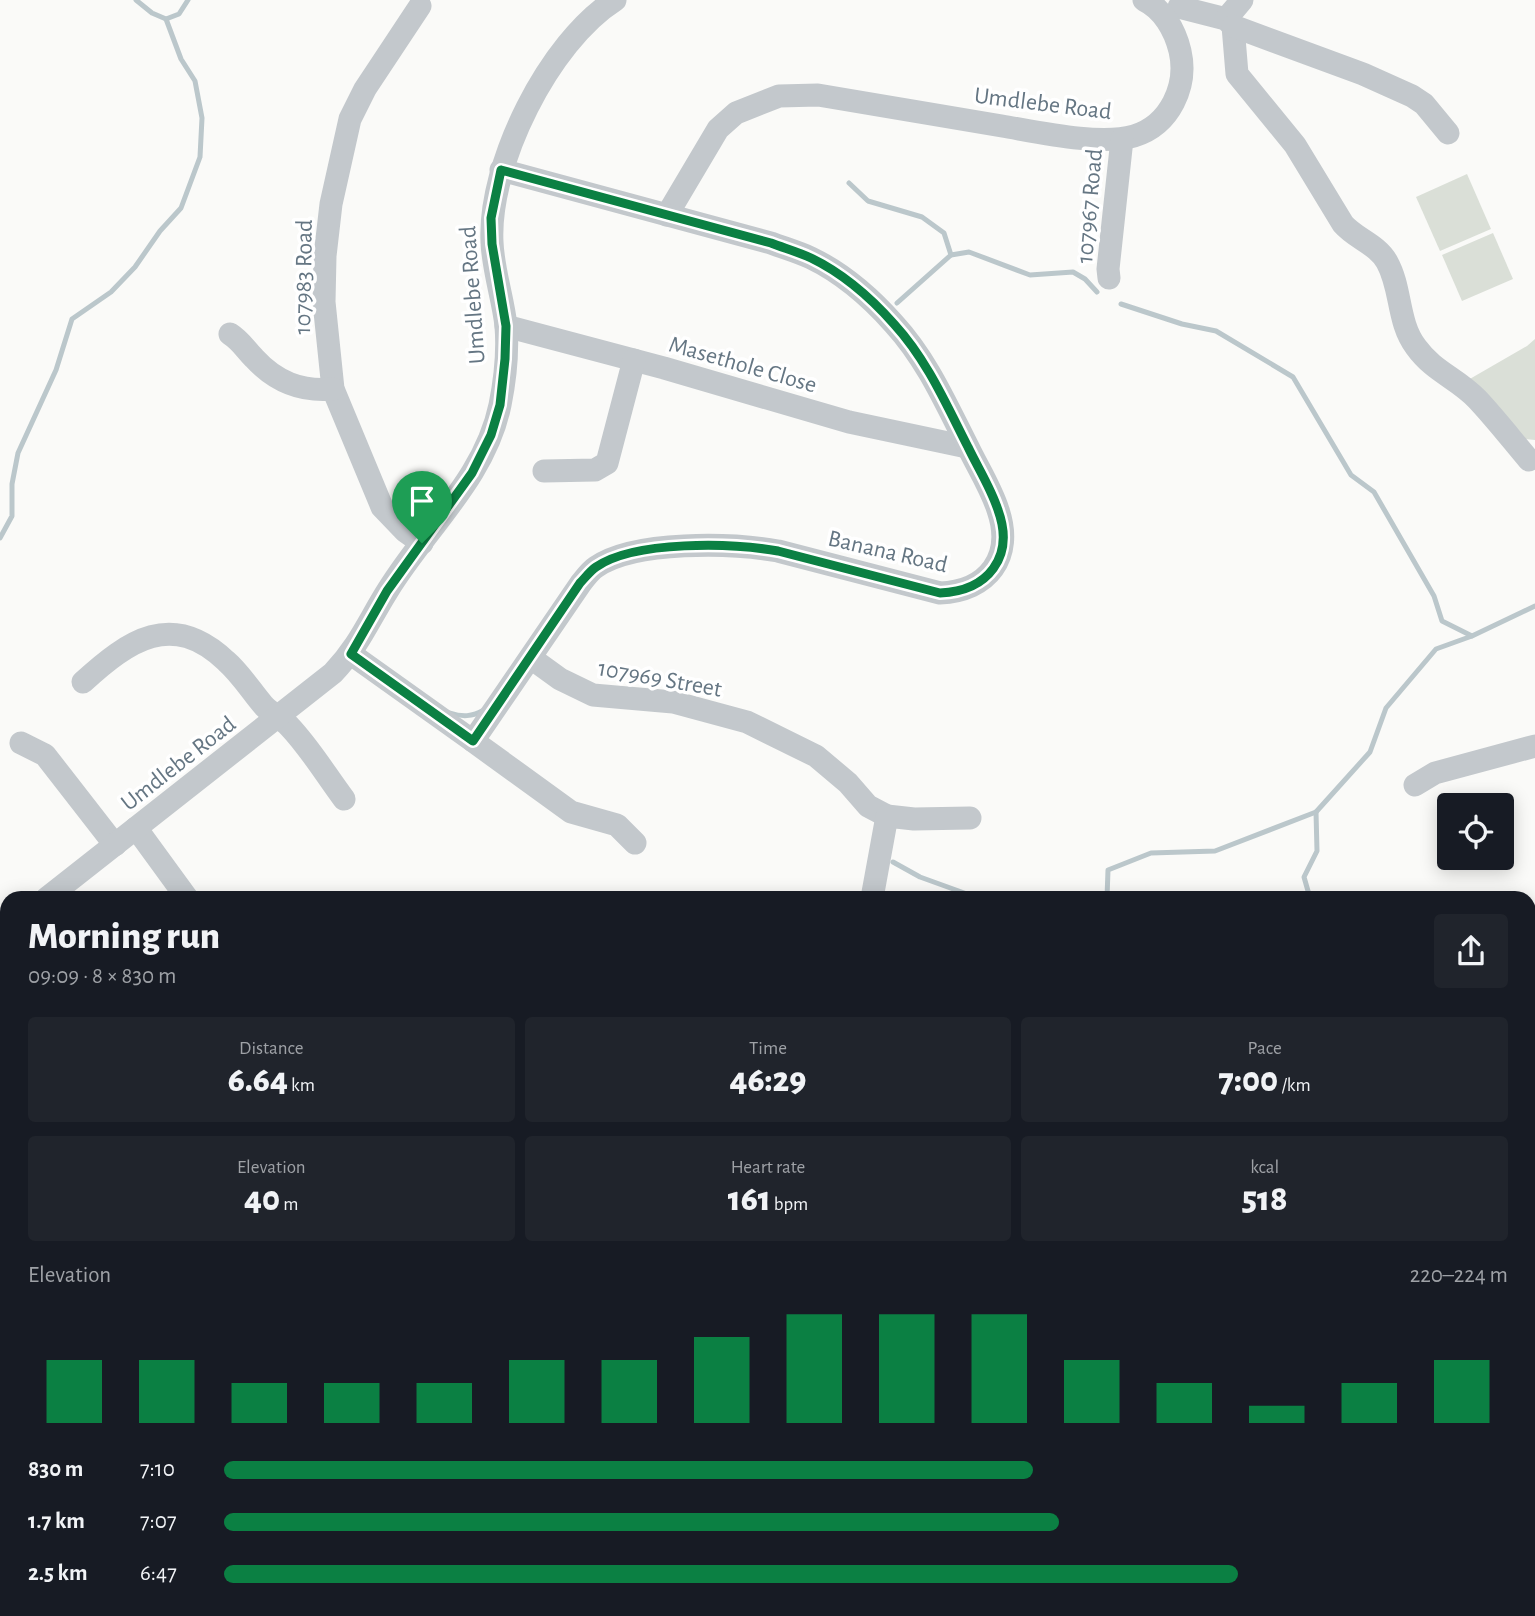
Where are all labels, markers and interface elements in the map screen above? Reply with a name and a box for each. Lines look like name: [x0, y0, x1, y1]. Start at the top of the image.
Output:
street label: Umdlebe Road: [973, 84, 1113, 124]
street label: 107967 Road: [1073, 148, 1107, 265]
street label: 107983 Road: [291, 219, 317, 335]
street label: Umdlebe Road: [456, 225, 490, 365]
street label: Masethole Close: [666, 332, 819, 398]
pin: [392, 471, 452, 543]
icon: arrive: [403, 482, 441, 520]
street label: Banana Road: [826, 527, 950, 577]
street label: 107969 Street: [596, 656, 724, 702]
street label: Umdlebe Road: [117, 712, 240, 816]
map controls: [1437, 793, 1514, 870]
button: locate: [1437, 793, 1514, 870]
button: share: [1434, 914, 1508, 988]
text: Morning run: [28, 918, 220, 956]
text: 09:09 · 8 × 830 m: [28, 965, 176, 988]
text: Distance: [239, 1039, 304, 1058]
text: Time: [749, 1039, 787, 1058]
text: Pace: [1248, 1039, 1282, 1058]
text: 6.64: [228, 1063, 288, 1098]
text: 46:29: [730, 1063, 806, 1098]
text: 7:00: [1219, 1063, 1278, 1098]
text: km: [288, 1076, 315, 1095]
text: /km: [1278, 1076, 1311, 1095]
text: Elevation: [237, 1158, 306, 1177]
text: Heart rate: [731, 1158, 805, 1177]
text: kcal: [1250, 1158, 1279, 1177]
text: 40: [244, 1182, 280, 1217]
text: 161: [728, 1182, 771, 1217]
text: 518: [1242, 1182, 1288, 1217]
text: m: [280, 1195, 299, 1214]
text: bpm: [771, 1195, 808, 1214]
text: Elevation: [28, 1264, 111, 1287]
text: 220–224 m: [1410, 1264, 1508, 1287]
text: 830 m: [28, 1458, 83, 1481]
text: 7:10: [140, 1458, 175, 1481]
text: 1.7 km: [28, 1510, 85, 1533]
text: 7:07: [140, 1510, 177, 1533]
text: 2.5 km: [28, 1562, 87, 1585]
text: 6:47: [140, 1562, 177, 1585]

